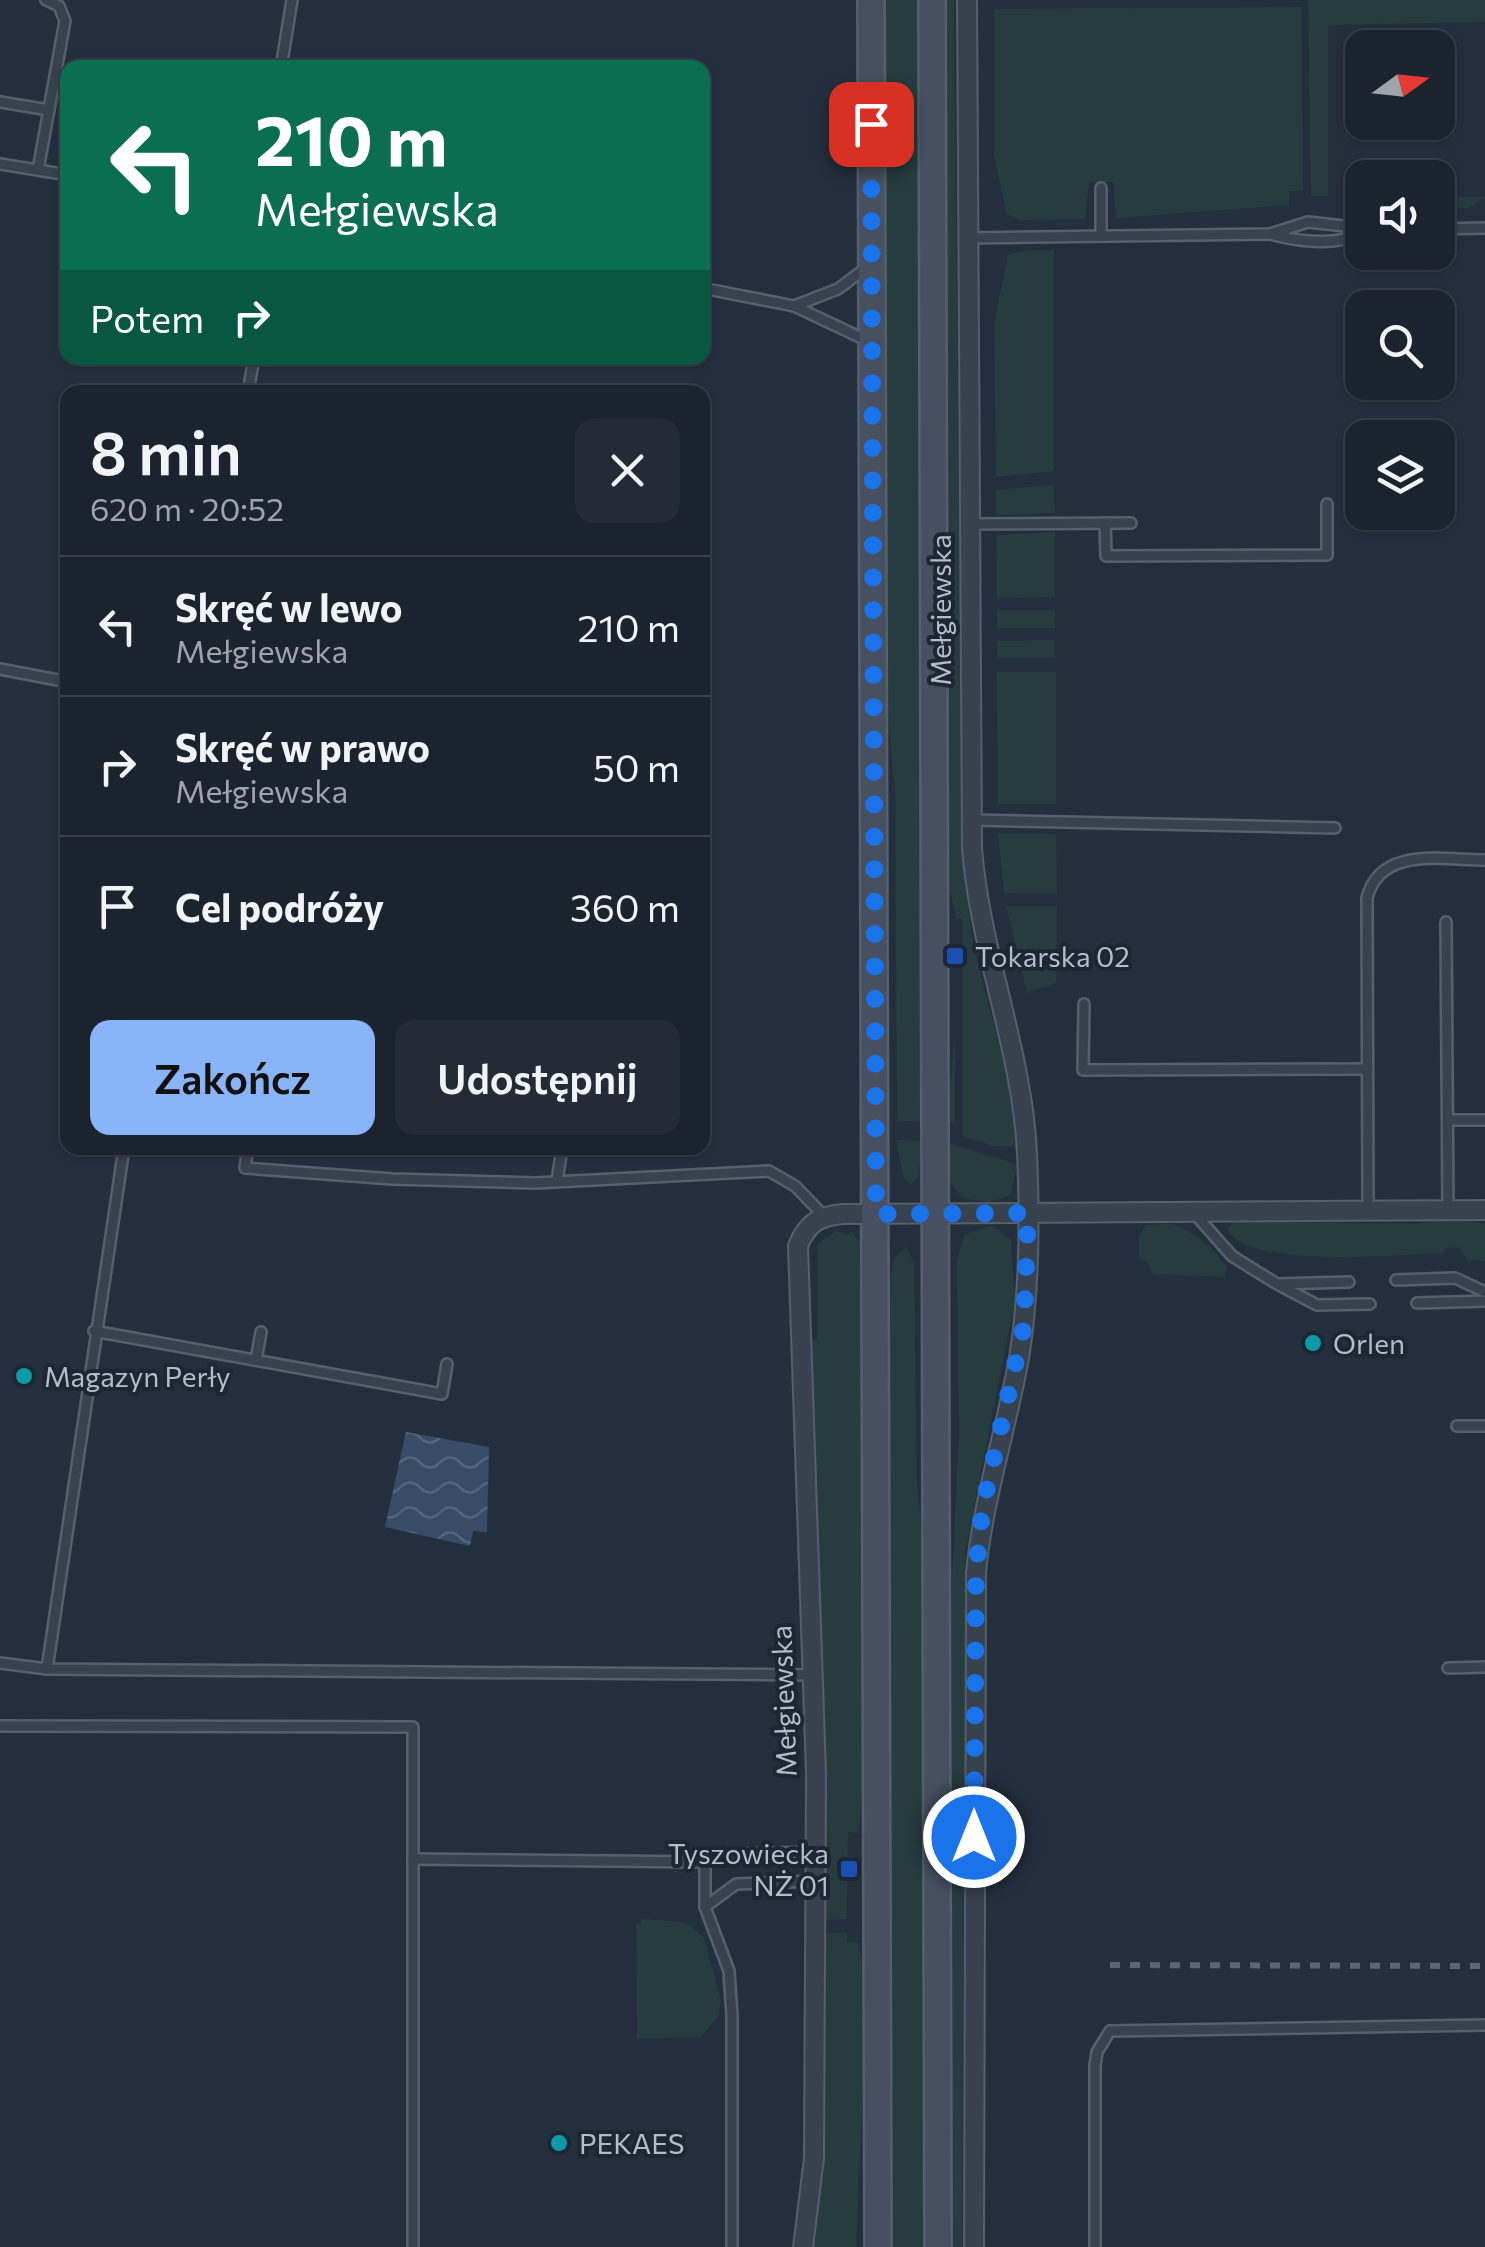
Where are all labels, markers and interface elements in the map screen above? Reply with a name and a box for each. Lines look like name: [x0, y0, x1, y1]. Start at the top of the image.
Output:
north arrow: [1345, 30, 1455, 140]
map controls: [1345, 30, 1455, 530]
pin: [829, 82, 914, 167]
text: 210 m: [255, 95, 447, 180]
icon: arrive: [844, 97, 899, 152]
icon: left: [90, 100, 220, 230]
button: sound: [1345, 160, 1455, 270]
text: Mełgiewska: [255, 180, 499, 235]
icon: right: [224, 290, 279, 345]
button: search: [1345, 290, 1455, 400]
text: Potem: [90, 294, 204, 341]
text: 8 min: [90, 414, 242, 487]
button: close: [575, 418, 680, 523]
button: layers: [1345, 420, 1455, 530]
text: 620 m · 20:52: [90, 488, 284, 528]
street label: Mełgiewska: [923, 534, 957, 686]
text: Skręć w lewo: [175, 583, 402, 630]
icon: left: [90, 599, 145, 654]
text: 210 m: [577, 603, 680, 650]
text: Mełgiewska: [175, 630, 348, 670]
text: Skręć w prawo: [175, 723, 430, 770]
icon: right: [90, 739, 145, 794]
text: 50 m: [593, 743, 680, 790]
text: Mełgiewska: [175, 770, 348, 810]
icon: arrive: [90, 879, 145, 934]
text: Cel podróży: [175, 883, 384, 930]
text: 360 m: [570, 883, 680, 930]
place label: Tokarska 02: [975, 939, 1130, 973]
marker: Tokarska 02: [944, 945, 966, 967]
button: Zakończ: [90, 1020, 375, 1135]
button: Udostępnij: [395, 1020, 680, 1135]
place label: Orlen: [1333, 1326, 1405, 1360]
marker: Orlen: [1302, 1332, 1324, 1354]
place label: Magazyn Perły: [44, 1359, 231, 1393]
marker: Magazyn Perły: [13, 1365, 35, 1387]
street label: Mełgiewska: [763, 1625, 803, 1777]
position arrow: [922, 1785, 1026, 1889]
place label: Tyszowiecka NŻ 01: [668, 1836, 829, 1902]
marker: Tyszowiecka NŻ 01: [838, 1858, 860, 1880]
place label: PEKAES: [579, 2126, 684, 2160]
marker: PEKAES: [548, 2132, 570, 2154]

